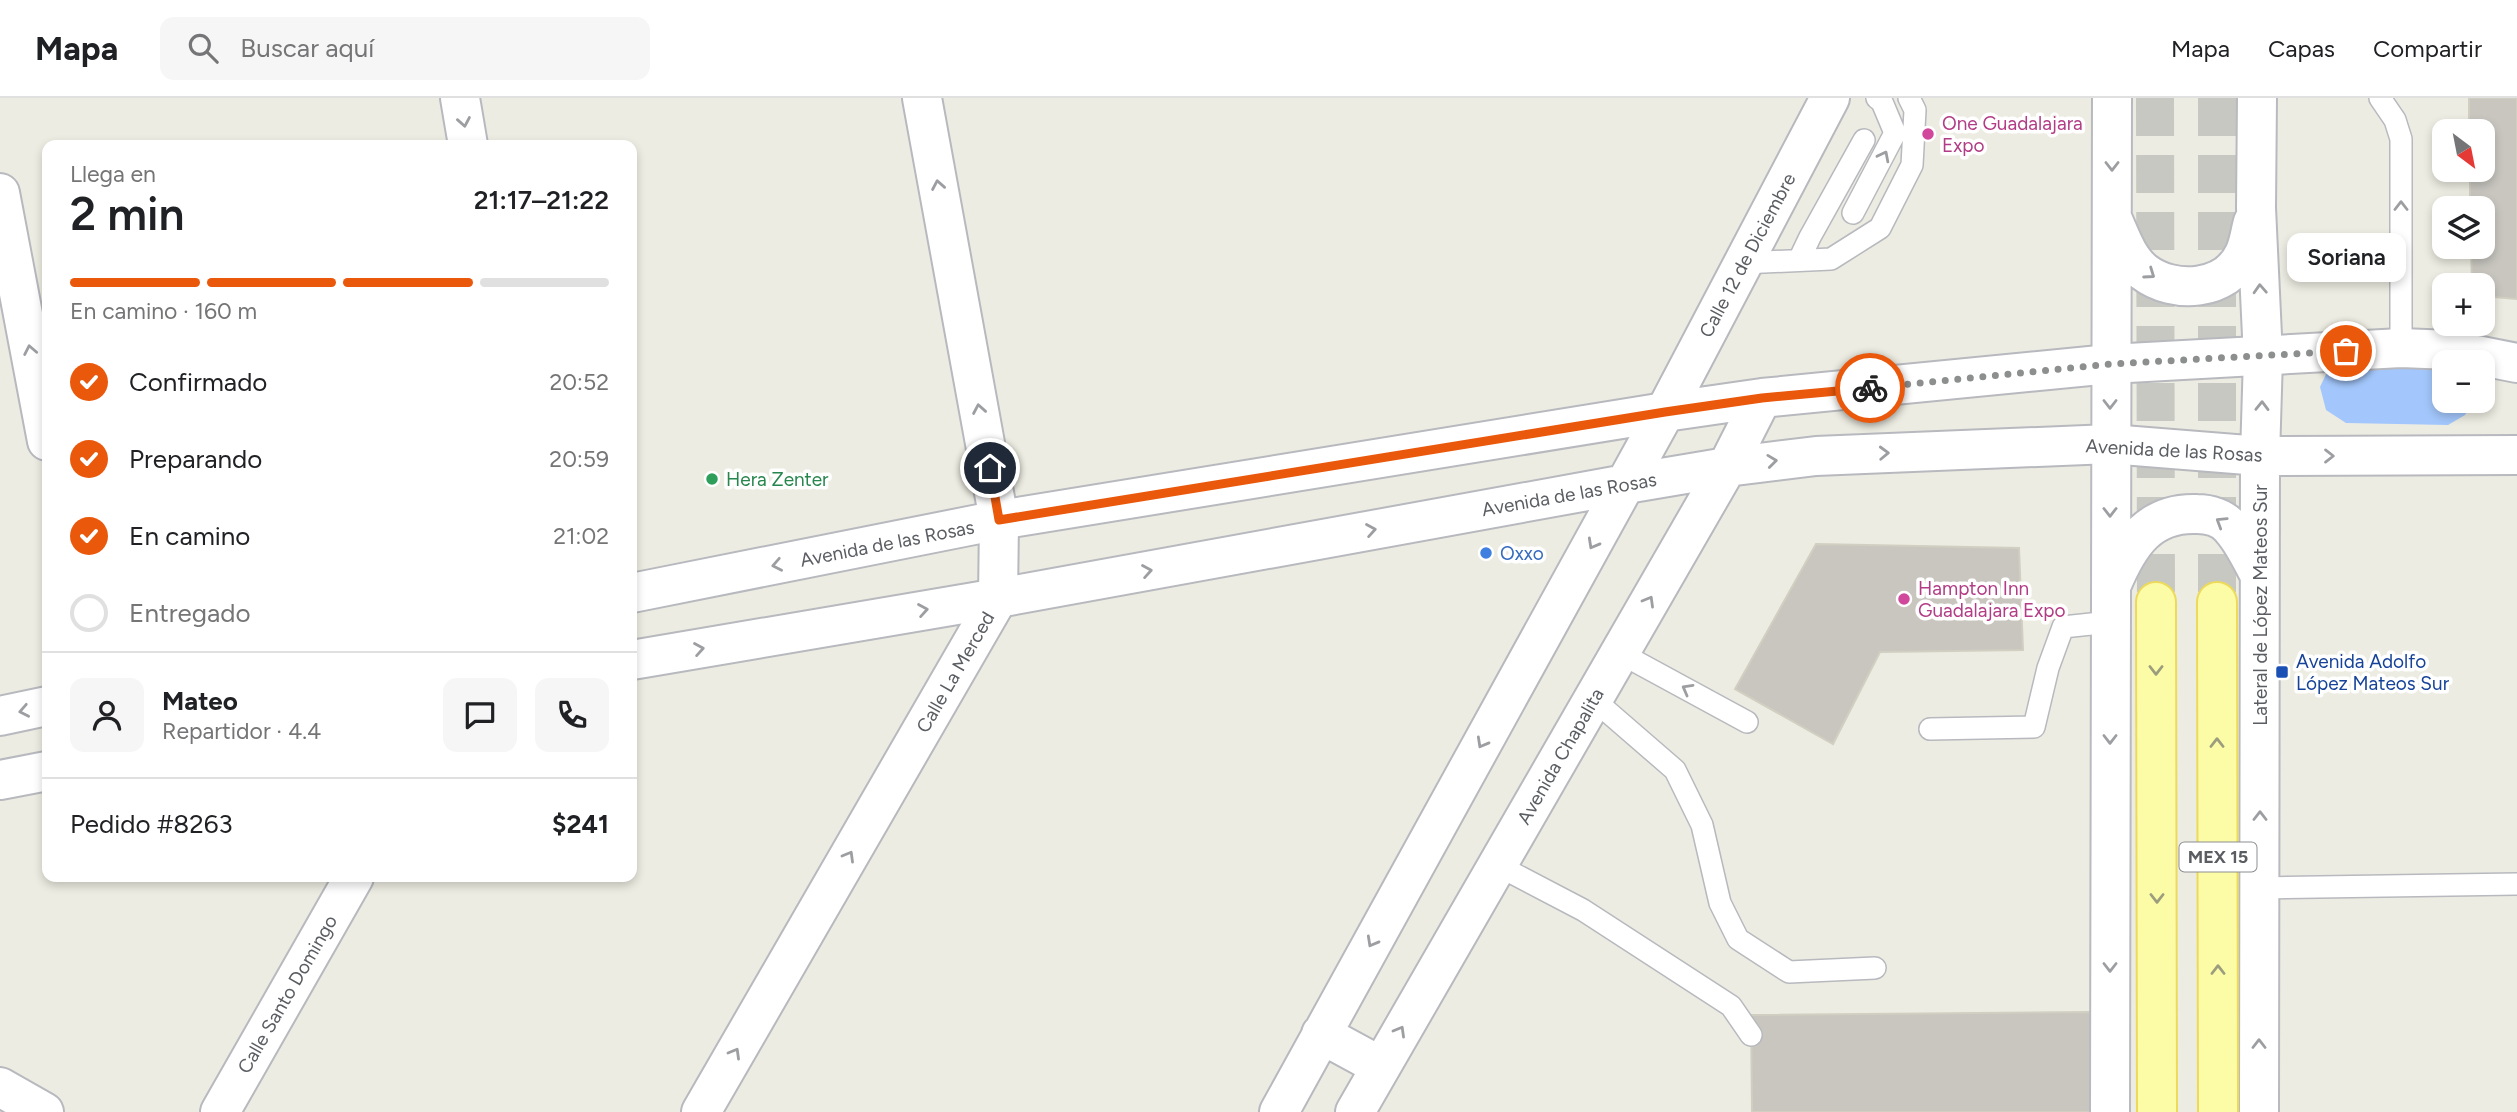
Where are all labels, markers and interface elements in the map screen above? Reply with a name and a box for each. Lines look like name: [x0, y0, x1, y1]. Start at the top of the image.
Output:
search box: [160, 17, 650, 80]
text: Mapa: [35, 29, 118, 68]
icon: search: [184, 29, 222, 67]
text: Buscar aquí: [240, 32, 374, 64]
text: Mapa: [2171, 34, 2230, 63]
text: Capas: [2268, 34, 2335, 63]
text: Compartir: [2373, 34, 2482, 63]
place label: One Guadalajara Expo: [1942, 112, 2083, 157]
one-way arrow: [456, 116, 471, 128]
north arrow: [2432, 119, 2496, 182]
map controls: [2432, 119, 2495, 413]
marker: One Guadalajara Expo: [1920, 126, 1936, 142]
one-way arrow: [1876, 151, 1890, 163]
text: Llega en: [70, 160, 156, 188]
one-way arrow: [2104, 161, 2120, 172]
street label: Calle 12 de Diciembre: [1694, 169, 1801, 341]
one-way arrow: [931, 179, 946, 191]
text: 21:17–21:22: [474, 184, 609, 216]
text: 2 min: [70, 186, 185, 242]
button: layers: [2432, 196, 2495, 259]
one-way arrow: [2393, 200, 2409, 211]
callout: Soriana: [2286, 232, 2406, 281]
text: Soriana: [2307, 243, 2386, 271]
one-way arrow: [2142, 266, 2155, 278]
button: +: [2432, 273, 2495, 336]
one-way arrow: [2252, 283, 2267, 294]
text: En camino · 160 m: [70, 297, 257, 325]
pin: [2316, 321, 2376, 381]
icon: bag: [2327, 332, 2365, 370]
one-way arrow: [23, 344, 38, 356]
button: −: [2432, 350, 2495, 413]
courier: [1835, 353, 1905, 423]
icon: check: [70, 363, 108, 401]
text: Confirmado: [129, 366, 267, 398]
text: 20:52: [549, 368, 609, 396]
icon: bike: [1851, 369, 1889, 407]
one-way arrow: [2102, 399, 2118, 409]
one-way arrow: [2254, 401, 2269, 412]
one-way arrow: [972, 403, 987, 415]
street label: Avenida de las Rosas: [2085, 434, 2263, 467]
pin: [960, 438, 1020, 498]
icon: check: [70, 440, 108, 478]
text: Preparando: [129, 443, 262, 475]
text: 20:59: [549, 445, 609, 473]
one-way arrow: [1879, 446, 1890, 461]
one-way arrow: [2324, 448, 2334, 464]
icon: home: [971, 449, 1009, 487]
one-way arrow: [1766, 454, 1777, 469]
place label: Hera Zenter: [726, 468, 829, 491]
street label: Avenida de las Rosas: [1480, 468, 1658, 521]
marker: Hera Zenter: [704, 471, 720, 487]
street label: Lateral de López Mateos Sur: [2249, 484, 2272, 726]
one-way arrow: [2102, 507, 2118, 518]
street label: Avenida de las Rosas: [798, 515, 976, 572]
icon: check: [70, 517, 108, 555]
one-way arrow: [2216, 517, 2229, 530]
text: En camino: [129, 520, 250, 552]
text: 21:02: [553, 522, 609, 550]
one-way arrow: [1365, 523, 1377, 538]
one-way arrow: [1588, 536, 1601, 549]
place label: Oxxo: [1500, 542, 1544, 565]
marker: Oxxo: [1478, 545, 1494, 561]
one-way arrow: [771, 556, 783, 571]
one-way arrow: [1141, 564, 1153, 579]
place label: Hampton Inn Guadalajara Expo: [1918, 577, 2066, 622]
marker: Hampton Inn Guadalajara Expo: [1896, 591, 1912, 607]
one-way arrow: [1641, 596, 1654, 609]
text: Entregado: [129, 597, 251, 629]
one-way arrow: [917, 604, 929, 619]
street label: Calle La Merced: [912, 608, 999, 737]
one-way arrow: [693, 642, 705, 657]
place label: Avenida Adolfo López Mateos Sur: [2296, 650, 2450, 695]
marker: Avenida Adolfo López Mateos Sur: [2274, 664, 2290, 680]
one-way arrow: [2148, 666, 2164, 676]
button: person: [70, 678, 144, 752]
button: chat: [443, 678, 517, 752]
button: phone: [535, 678, 609, 752]
street label: Avenida Chapalita: [1512, 684, 1609, 828]
one-way arrow: [1681, 684, 1694, 697]
text: Mateo: [162, 685, 238, 717]
one-way arrow: [18, 703, 30, 718]
text: Repartidor · 4.4: [162, 717, 321, 745]
one-way arrow: [1477, 735, 1491, 748]
one-way arrow: [2102, 735, 2118, 745]
one-way arrow: [2209, 737, 2225, 748]
text: Pedido #8263: [70, 808, 233, 840]
text: $241: [552, 808, 609, 840]
one-way arrow: [2252, 811, 2268, 821]
road number: MEX 15: [2180, 842, 2256, 872]
one-way arrow: [841, 850, 854, 863]
one-way arrow: [2149, 893, 2165, 904]
street label: Calle Santo Domingo: [233, 911, 342, 1078]
one-way arrow: [1367, 934, 1380, 947]
one-way arrow: [2102, 962, 2118, 973]
one-way arrow: [2210, 965, 2226, 975]
one-way arrow: [1392, 1026, 1405, 1039]
one-way arrow: [2251, 1038, 2267, 1049]
one-way arrow: [727, 1047, 740, 1060]

